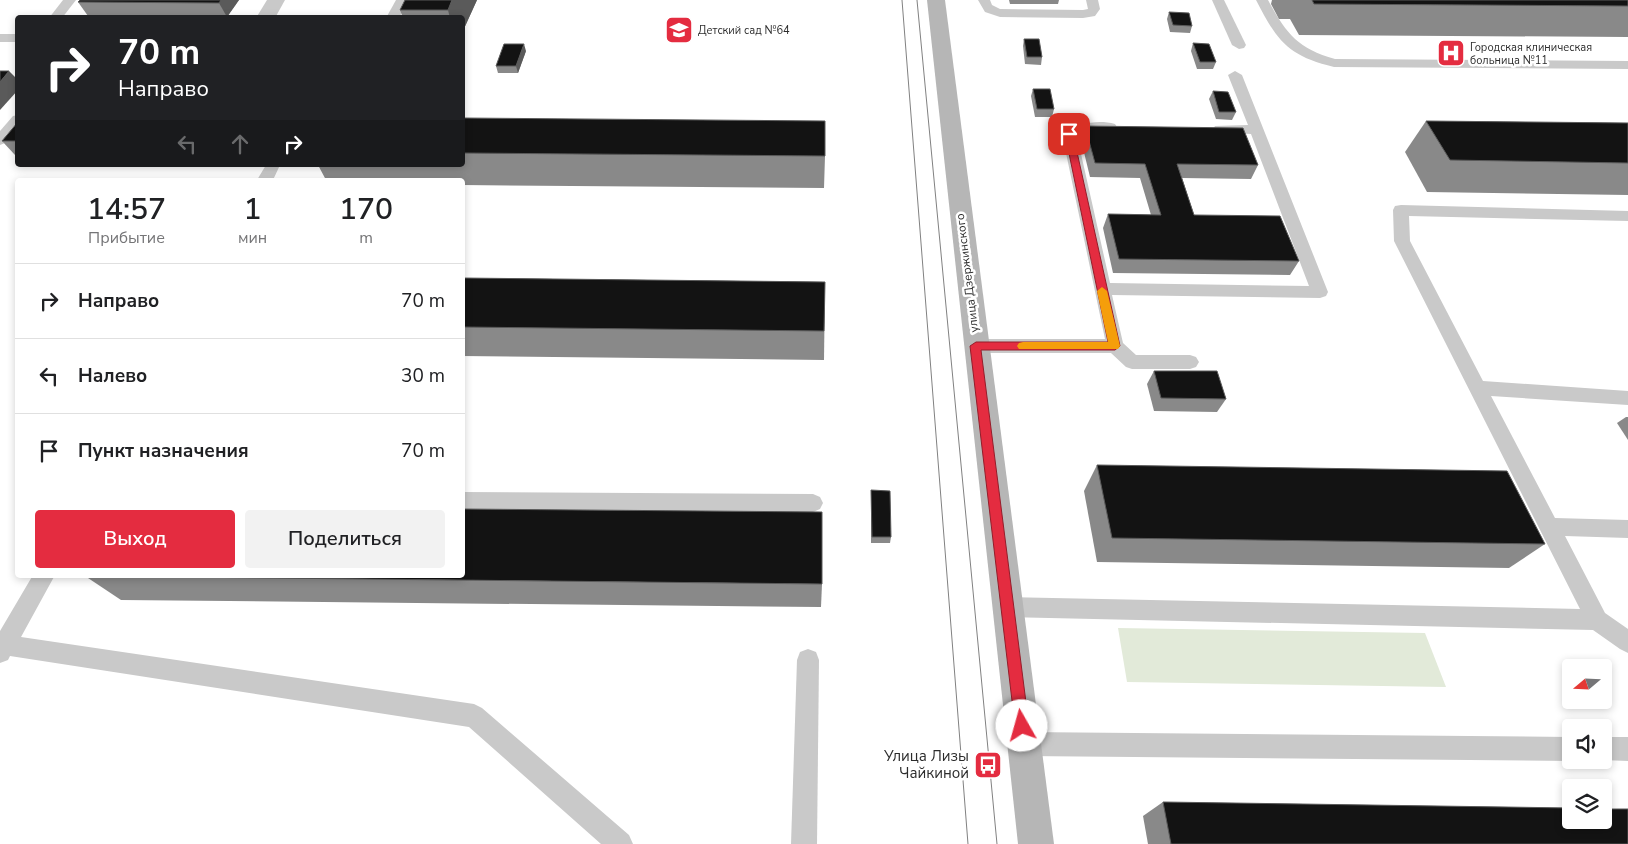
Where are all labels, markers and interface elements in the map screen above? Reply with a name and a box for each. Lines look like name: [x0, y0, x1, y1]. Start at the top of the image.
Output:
school or university icon: Детский сад №64: [664, 15, 694, 45]
place label: Детский сад №64: [698, 23, 790, 38]
text: 70 m: [118, 29, 200, 76]
icon: right: [35, 35, 100, 100]
hospital icon: Городская клиническая больница №11: [1436, 38, 1466, 68]
place label: Городская клиническая больница №11: [1470, 40, 1592, 68]
text: Направо: [118, 74, 209, 104]
pin: [1048, 113, 1090, 155]
icon: arrive: [1055, 120, 1083, 148]
icon: left: [173, 130, 201, 158]
icon: ahead: [226, 130, 254, 158]
icon: right: [279, 130, 307, 158]
text: 14:57: [87, 189, 166, 230]
text: 1: [244, 189, 262, 230]
text: 170: [339, 189, 393, 230]
street label: улица Дзержинского: [952, 212, 982, 333]
text: Прибытие: [88, 227, 165, 249]
text: мин: [238, 227, 267, 249]
text: m: [359, 227, 373, 249]
icon: right: [35, 287, 63, 315]
text: Направо: [78, 288, 159, 314]
text: 70 m: [401, 288, 445, 314]
icon: left: [35, 362, 63, 390]
text: Налево: [78, 363, 147, 389]
text: 30 m: [401, 363, 445, 389]
icon: arrive: [35, 437, 63, 465]
text: Пункт назначения: [78, 438, 249, 464]
text: 70 m: [401, 438, 445, 464]
button: Выход: [35, 510, 235, 568]
button: Поделиться: [245, 510, 445, 568]
north arrow: [1562, 659, 1612, 709]
map controls: [1562, 659, 1612, 829]
position arrow: [995, 699, 1047, 751]
button: sound: [1562, 719, 1612, 769]
place label: Улица Лизы Чайкиной: [883, 746, 969, 783]
bus stop icon: Улица Лизы Чайкиной: [973, 750, 1003, 780]
button: layers: [1562, 779, 1612, 829]

